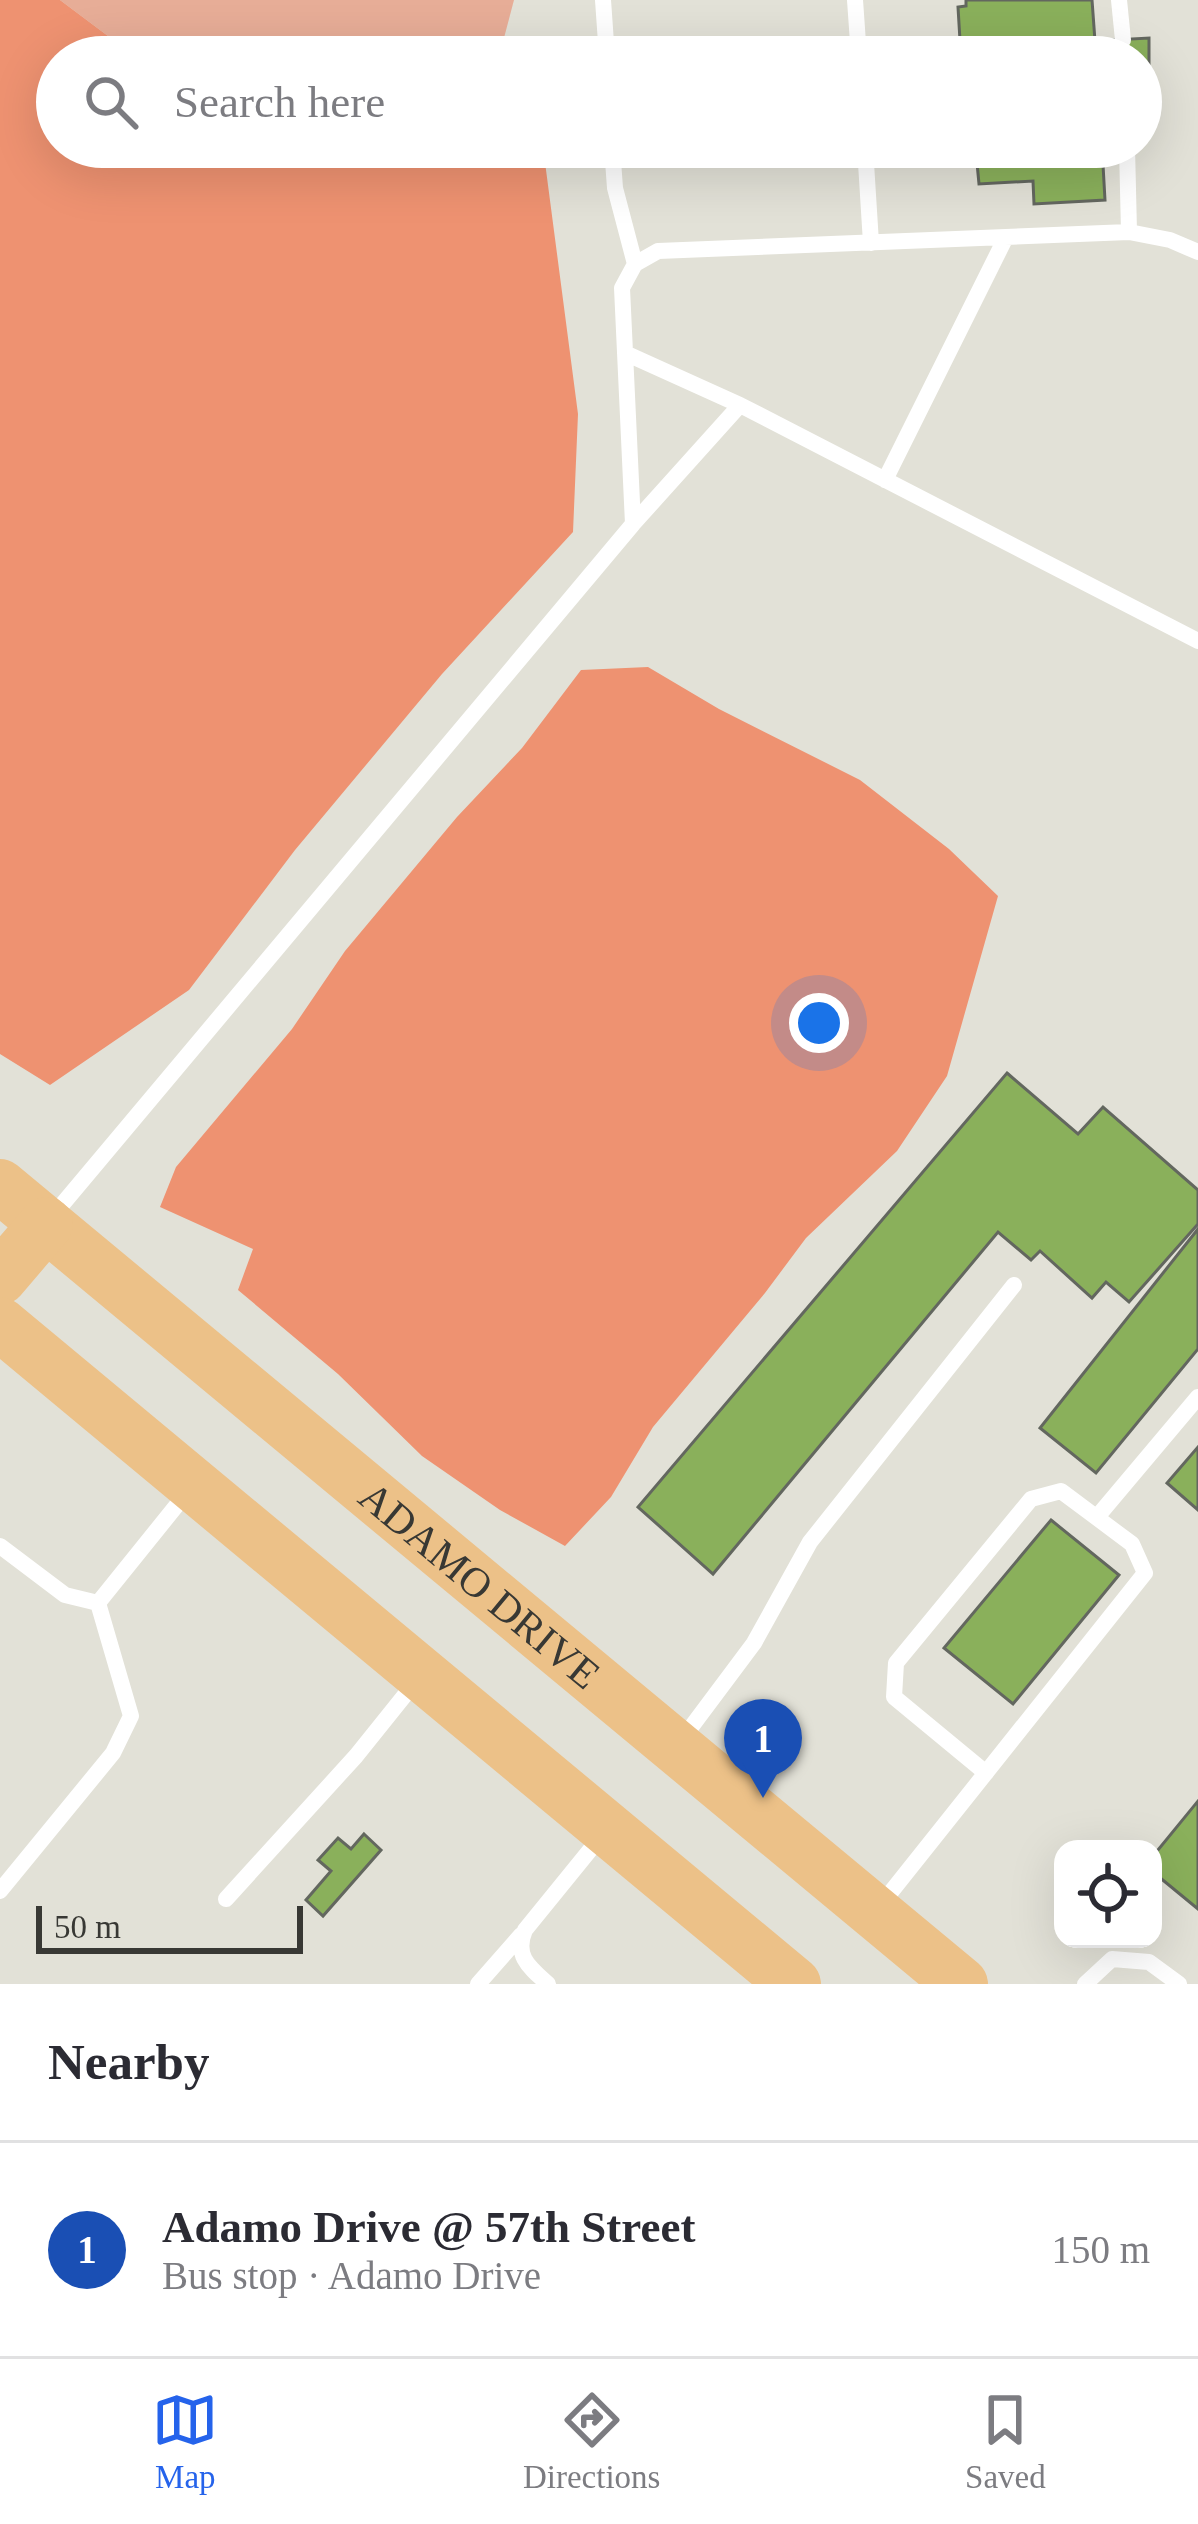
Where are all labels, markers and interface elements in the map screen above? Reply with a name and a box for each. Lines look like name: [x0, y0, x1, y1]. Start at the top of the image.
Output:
search box: [36, 36, 1162, 168]
icon: search: [78, 69, 144, 135]
text: Search here: [174, 77, 385, 127]
your location: [789, 993, 849, 1053]
street label: ADAMO DRIVE: [350, 1473, 609, 1698]
pin: 1: [724, 1699, 802, 1798]
map controls: [1054, 1840, 1162, 1948]
button: locate: [1054, 1840, 1162, 1948]
scale bar: [36, 1900, 303, 1953]
text: 50 m: [54, 1909, 121, 1945]
text: Nearby: [48, 2034, 209, 2090]
text: Adamo Drive @ 57th Street: [162, 2202, 695, 2252]
text: 1: [77, 2228, 97, 2271]
text: 150 m: [1051, 2228, 1150, 2271]
text: Bus stop · Adamo Drive: [162, 2254, 541, 2297]
tab: Map: [152, 2387, 218, 2496]
tab: Directions: [523, 2387, 660, 2496]
tab: Saved: [965, 2387, 1046, 2496]

